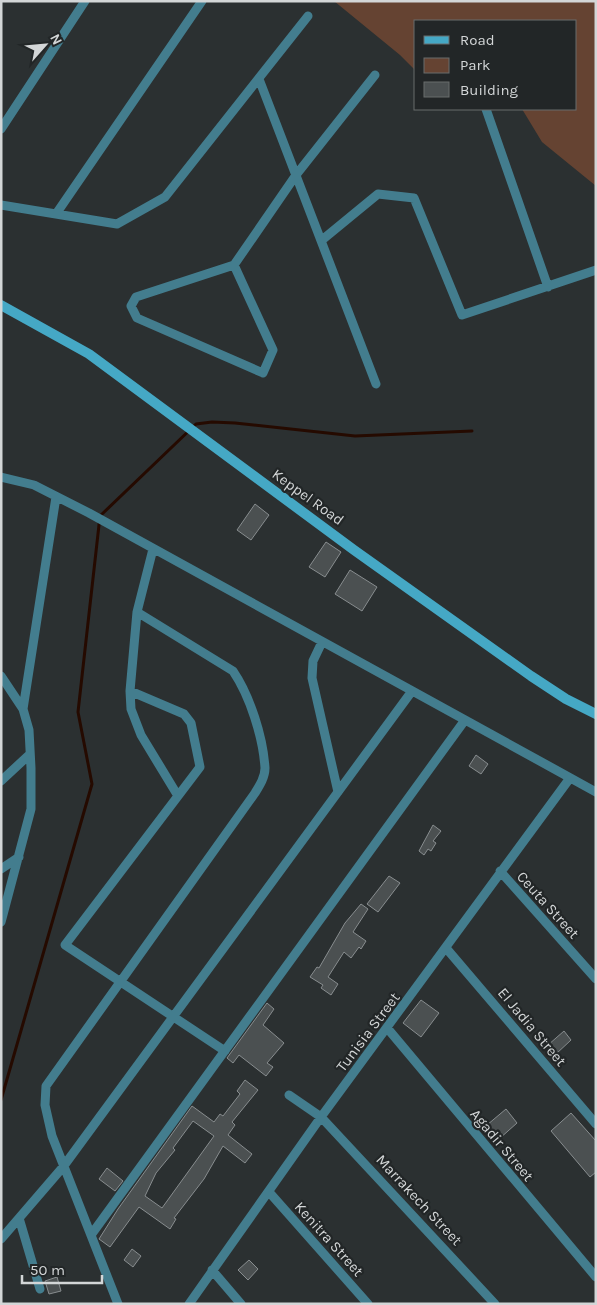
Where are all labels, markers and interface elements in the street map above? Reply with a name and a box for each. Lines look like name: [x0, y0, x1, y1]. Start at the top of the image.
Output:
north arrow: [20, 20, 70, 70]
legend: [414, 20, 577, 110]
text: N: [46, 31, 66, 48]
text: Road: [460, 31, 495, 49]
text: Park: [460, 56, 490, 74]
text: Building: [460, 81, 518, 99]
street label: Keppel Road: [269, 465, 347, 529]
street label: Ceuta Street: [513, 868, 583, 943]
street label: El Jadia Street: [494, 984, 570, 1070]
street label: Tunisia Street: [332, 989, 404, 1075]
street label: Agadir Street: [467, 1105, 538, 1185]
street label: Marrakech Street: [372, 1151, 466, 1249]
street label: Kenitra Street: [291, 1198, 368, 1280]
scale bar: [22, 1252, 102, 1284]
text: 50 m: [30, 1261, 65, 1279]

